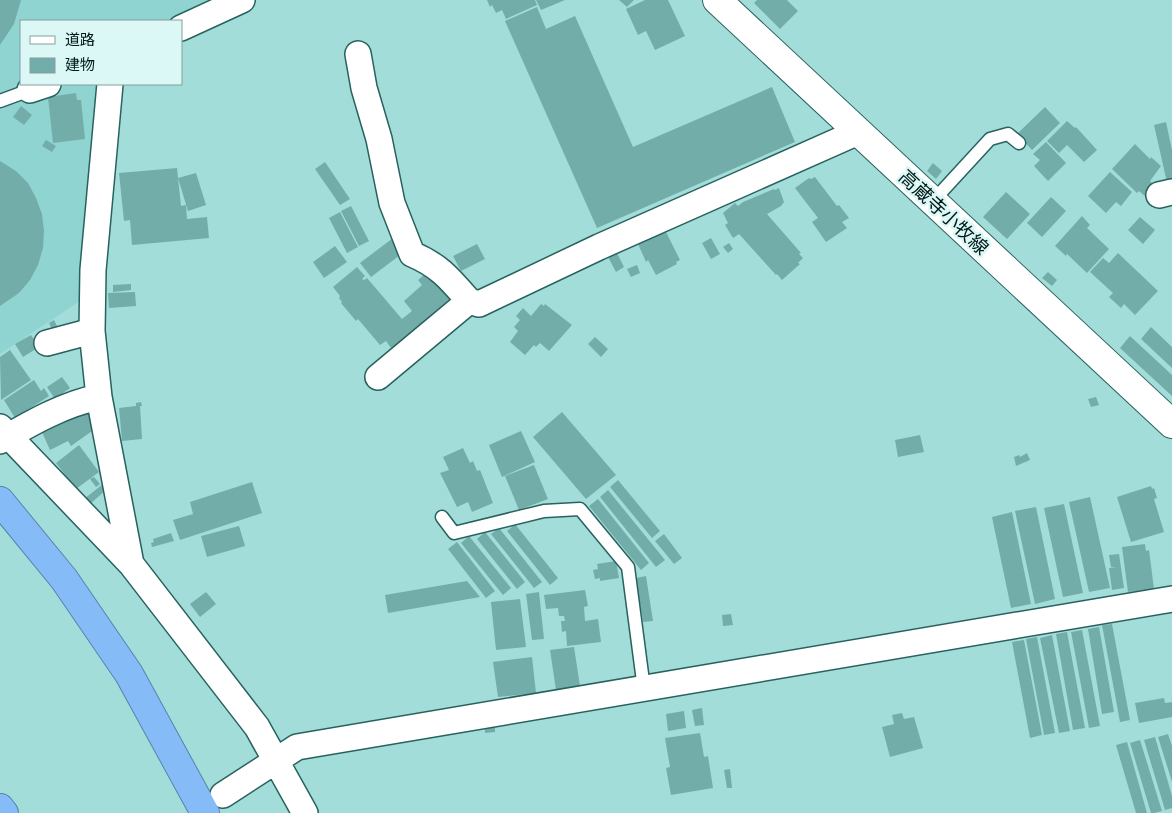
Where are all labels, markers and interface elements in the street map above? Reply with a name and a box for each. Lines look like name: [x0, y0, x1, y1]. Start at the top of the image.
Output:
legend: [20, 20, 182, 85]
text: 道路: [65, 30, 95, 49]
text: 建物: [65, 55, 95, 74]
street label: 高蔵寺小牧線: [894, 164, 994, 260]

